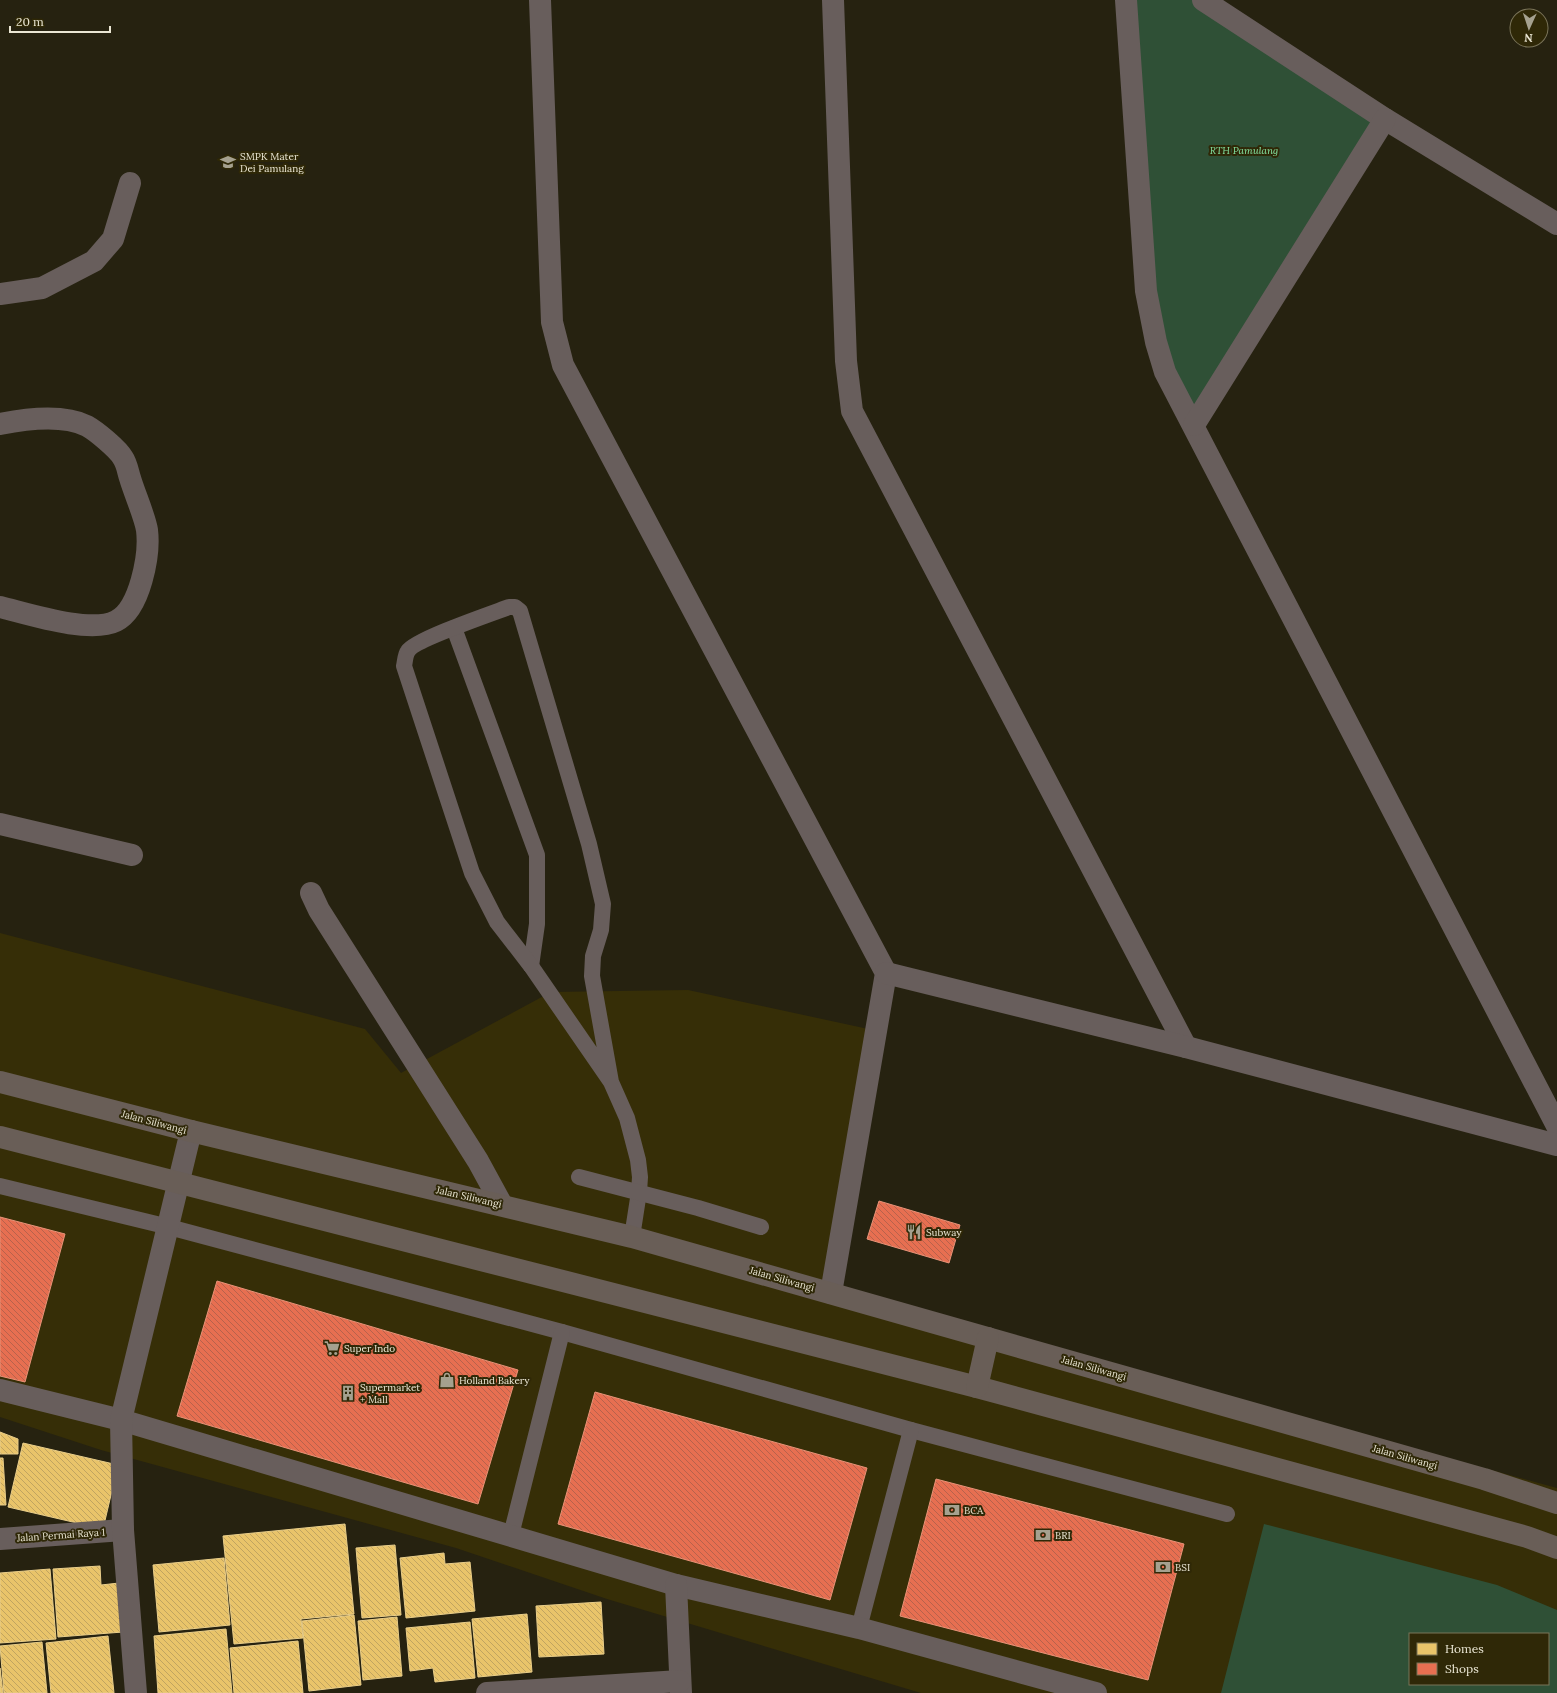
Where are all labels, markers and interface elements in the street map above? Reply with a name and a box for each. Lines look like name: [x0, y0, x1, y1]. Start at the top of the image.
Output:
scale bar: [10, 8, 110, 34]
north arrow: [1509, 8, 1549, 48]
text: 20 m: [16, 14, 44, 29]
text: N: [1523, 31, 1533, 45]
park label: RTH Pamulang: [1210, 144, 1278, 157]
place label: SMPK Mater Dei Pamulang: [240, 150, 304, 175]
school or university icon: SMPK Mater Dei Pamulang: [219, 153, 237, 171]
street label: Jalan Siliwangi: [119, 1107, 188, 1137]
street label: Jalan Siliwangi: [434, 1183, 503, 1211]
restaurant icon: Subway: [905, 1223, 923, 1241]
place label: Subway: [926, 1226, 962, 1239]
street label: Jalan Siliwangi: [747, 1263, 816, 1295]
supermarket icon: Super Indo: [323, 1339, 341, 1357]
place label: Super Indo: [344, 1342, 395, 1355]
street label: Jalan Siliwangi: [1059, 1352, 1128, 1384]
shop icon: Holland Bakery: [438, 1371, 456, 1389]
place label: Holland Bakery: [459, 1374, 530, 1387]
place label: Supermarket + Mall: [360, 1381, 420, 1406]
building icon: Supermarket + Mall: [339, 1384, 357, 1402]
street label: Jalan Siliwangi: [1370, 1441, 1439, 1473]
bank icon: BCA: [943, 1501, 961, 1519]
place label: BCA: [964, 1504, 984, 1517]
street label: Jalan Permai Raya 1: [15, 1525, 106, 1545]
bank icon: BRI: [1034, 1526, 1052, 1544]
place label: BRI: [1055, 1529, 1071, 1542]
bank icon: BSI: [1154, 1558, 1172, 1576]
place label: BSI: [1175, 1561, 1190, 1574]
legend: [1409, 1633, 1549, 1685]
text: Homes: [1445, 1641, 1484, 1656]
text: Shops: [1445, 1661, 1479, 1676]

